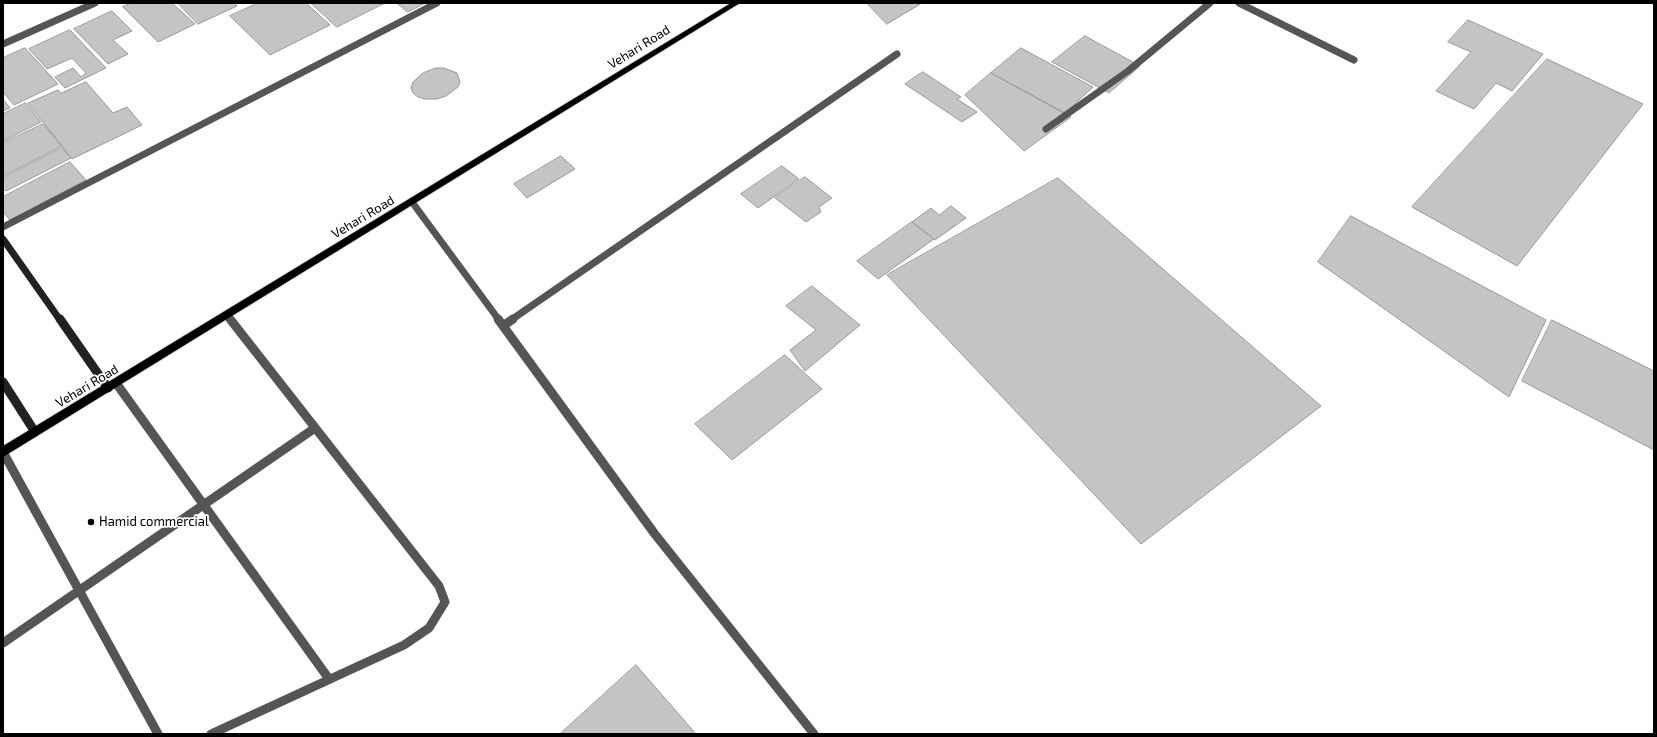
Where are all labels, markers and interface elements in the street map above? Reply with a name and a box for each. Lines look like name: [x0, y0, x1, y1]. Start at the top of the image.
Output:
street label: Vehari Road: [605, 22, 673, 72]
street label: Vehari Road: [329, 192, 397, 242]
street label: Vehari Road: [53, 361, 121, 411]
place label: Hamid commercial: [99, 514, 209, 530]
marker: Hamid commercial: [86, 517, 96, 527]

